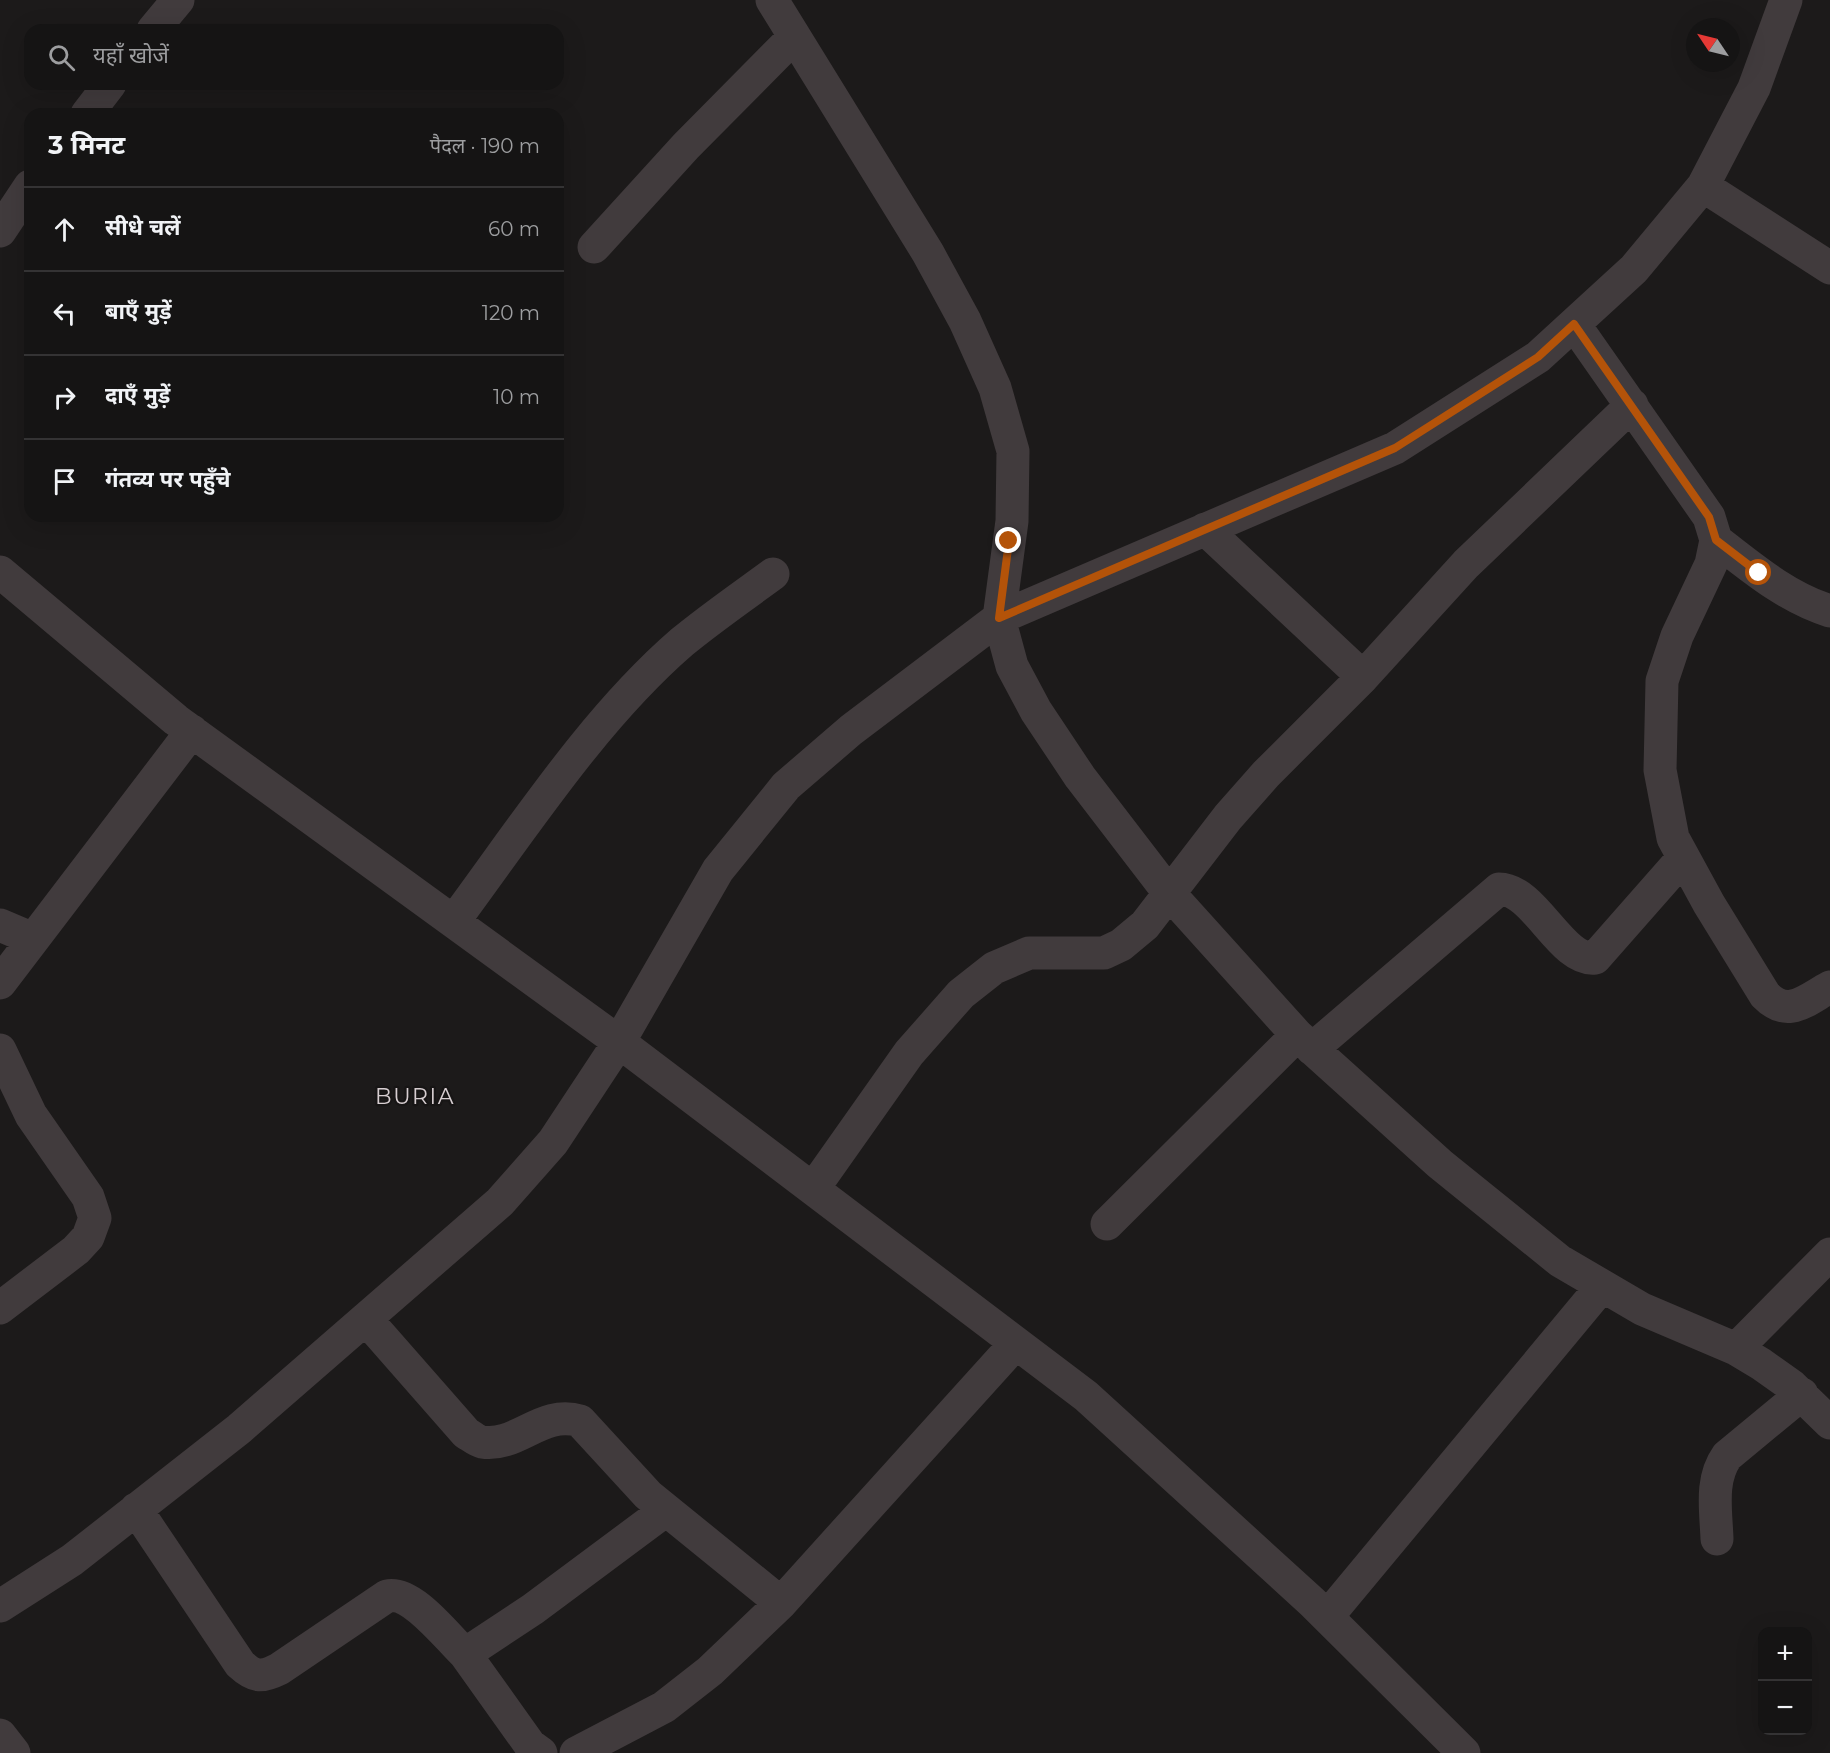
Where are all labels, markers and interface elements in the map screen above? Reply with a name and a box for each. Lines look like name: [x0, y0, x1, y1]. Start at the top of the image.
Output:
north arrow: [1686, 18, 1740, 72]
search box: [24, 24, 564, 90]
icon: search: [45, 41, 78, 74]
text: यहाँ खोजें: [93, 42, 169, 69]
text: 3 मिनट: [48, 129, 125, 161]
text: पैदल · 190 m: [430, 134, 540, 158]
icon: ahead: [48, 213, 81, 246]
text: सीधे चलें: [105, 214, 181, 241]
text: 60 m: [488, 217, 540, 241]
icon: left: [48, 297, 81, 330]
text: बाएँ मुड़ें: [105, 298, 172, 325]
text: 120 m: [482, 301, 540, 325]
icon: right: [48, 381, 81, 414]
text: दाएँ मुड़ें: [105, 382, 170, 409]
text: 10 m: [493, 385, 540, 409]
icon: arrive: [48, 465, 81, 498]
text: गंतव्य पर पहुँचे: [105, 466, 231, 493]
route end: [995, 527, 1021, 553]
route start: [1745, 559, 1771, 585]
district label: BURIA: [375, 1083, 455, 1110]
map controls: [1758, 1627, 1812, 1735]
button: +: [1758, 1627, 1812, 1681]
button: −: [1758, 1681, 1812, 1735]

